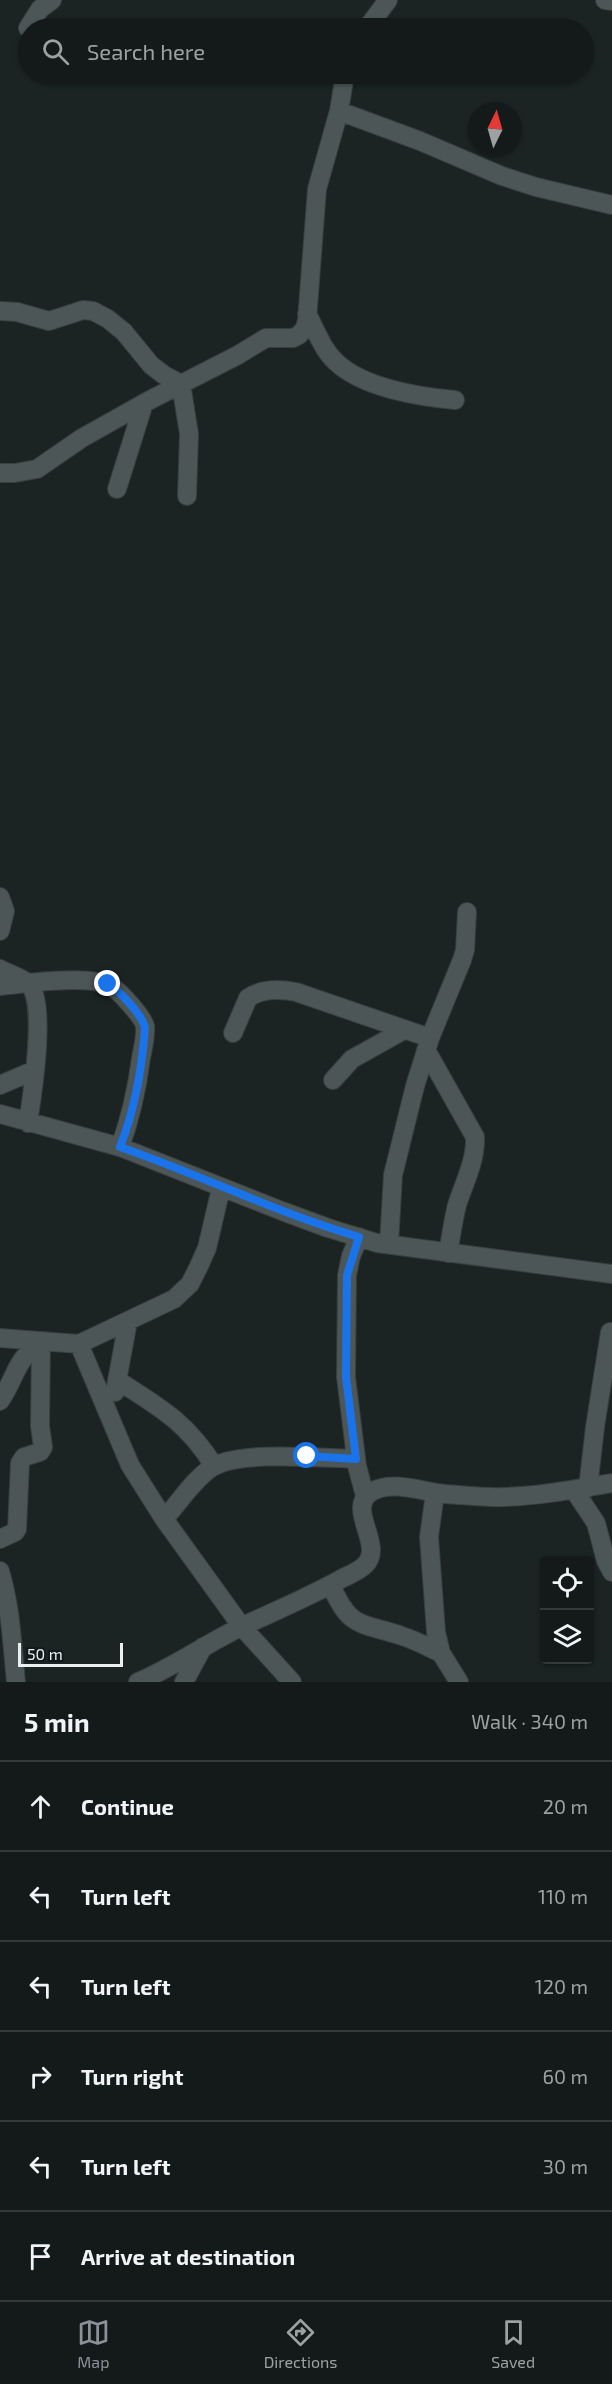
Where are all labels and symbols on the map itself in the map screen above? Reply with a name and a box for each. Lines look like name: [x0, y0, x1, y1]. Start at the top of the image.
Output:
north arrow: [468, 102, 522, 156]
route end: [94, 970, 120, 996]
route start: [293, 1442, 319, 1468]
scale bar: [18, 1640, 123, 1668]

